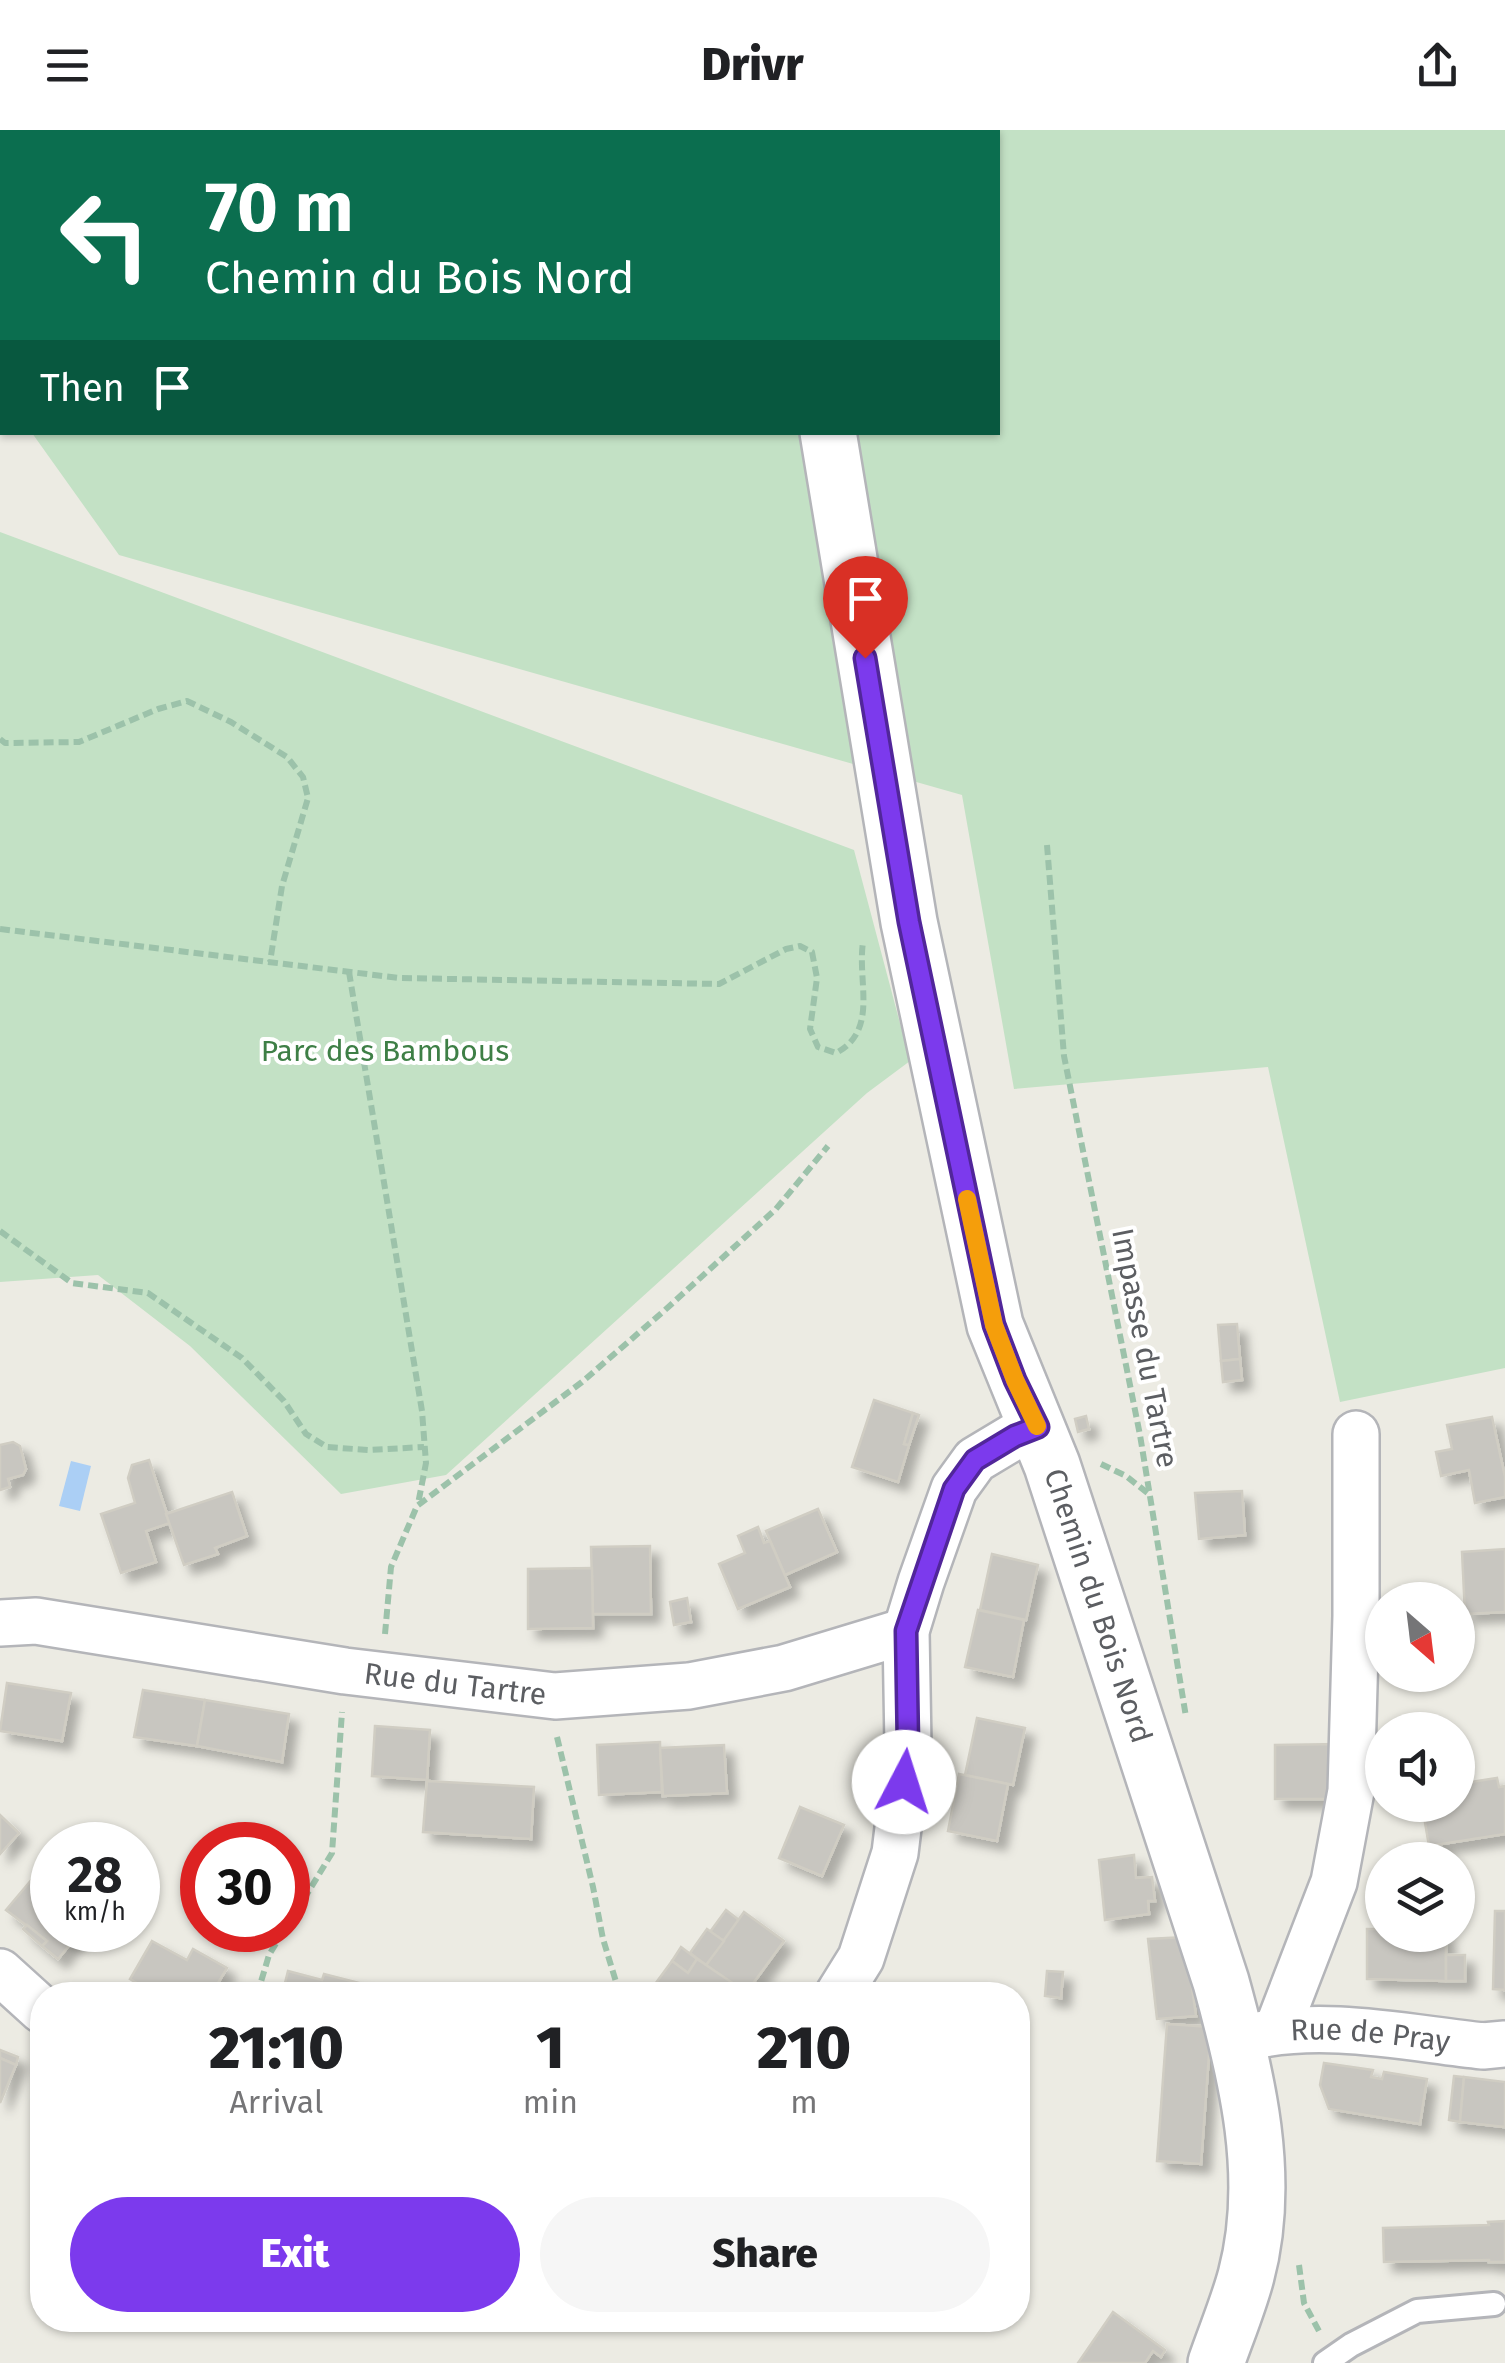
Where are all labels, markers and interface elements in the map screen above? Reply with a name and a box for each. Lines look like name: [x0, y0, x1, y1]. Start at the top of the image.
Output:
icon: menu: [40, 38, 95, 93]
text: Drivr: [702, 38, 803, 92]
icon: share: [1410, 38, 1465, 93]
text: 70 m: [205, 166, 354, 250]
icon: left: [40, 170, 170, 300]
text: Chemin du Bois Nord: [205, 251, 634, 305]
icon: arrive: [145, 360, 200, 415]
text: Then: [40, 365, 125, 411]
pin: [823, 556, 908, 659]
icon: arrive: [838, 571, 893, 626]
park label: Parc des Bambous: [261, 1033, 509, 1069]
street label: Impasse du Tartre: [1104, 1225, 1186, 1471]
street label: Chemin du Bois Nord: [1036, 1464, 1160, 1748]
north arrow: [1365, 1582, 1475, 1692]
map controls: [1365, 1582, 1475, 1952]
street label: Rue du Tartre: [362, 1655, 548, 1713]
button: sound: [1365, 1712, 1475, 1822]
position arrow: [852, 1730, 956, 1834]
speed limit sign: 30: [180, 1822, 310, 1952]
button: layers: [1365, 1842, 1475, 1952]
text: 28: [68, 1845, 122, 1905]
text: km/h: [64, 1897, 126, 1927]
street label: Rue de Pray: [1289, 2011, 1453, 2060]
text: 21:10: [209, 2012, 344, 2084]
text: 1: [536, 2012, 565, 2084]
text: 210: [757, 2012, 851, 2084]
text: Arrival: [230, 2083, 323, 2121]
text: min: [523, 2083, 578, 2121]
text: m: [790, 2083, 818, 2121]
button: Exit: [70, 2197, 520, 2312]
button: Share: [540, 2197, 990, 2312]

